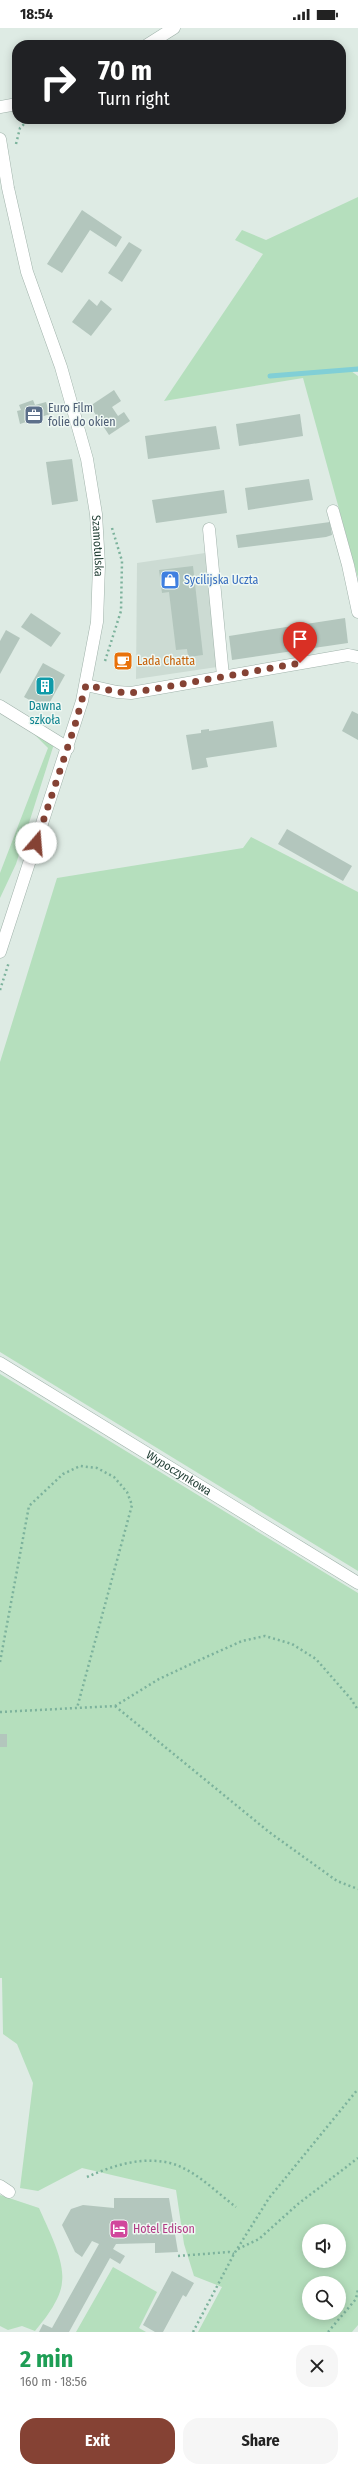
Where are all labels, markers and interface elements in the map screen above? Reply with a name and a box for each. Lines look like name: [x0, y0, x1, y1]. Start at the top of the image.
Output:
text: 18:54: [20, 5, 53, 23]
text: 70 m: [98, 54, 152, 87]
icon: right: [32, 56, 84, 108]
text: Turn right: [98, 88, 170, 110]
place label: Euro Film folie do okien: [48, 401, 116, 429]
office icon: Euro Film folie do okien: [23, 404, 45, 426]
street label: Szamotulska: [89, 515, 106, 577]
shop icon: Sycilijska Uczta: [159, 569, 181, 591]
place label: Sycilijska Uczta: [184, 573, 259, 587]
pin: [283, 622, 317, 663]
icon: arrive: [289, 628, 311, 650]
cafe icon: Lada Chatta: [112, 650, 134, 672]
place label: Lada Chatta: [137, 654, 195, 668]
building icon: Dawna szkoła: [34, 675, 56, 697]
place label: Dawna szkoła: [29, 699, 61, 727]
position arrow: [15, 822, 57, 864]
street label: Wypoczynkowa: [144, 1448, 214, 1498]
hotel icon: Hotel Edison: [108, 2218, 130, 2240]
place label: Hotel Edison: [133, 2222, 195, 2236]
map controls: [302, 2224, 346, 2320]
button: sound: [302, 2224, 346, 2268]
button: search: [302, 2276, 346, 2320]
text: 2 min: [20, 2345, 73, 2373]
button: close: [296, 2345, 338, 2387]
text: 160 m · 18:56: [20, 2374, 87, 2389]
button: Exit: [20, 2418, 175, 2464]
button: Share: [183, 2418, 338, 2464]

